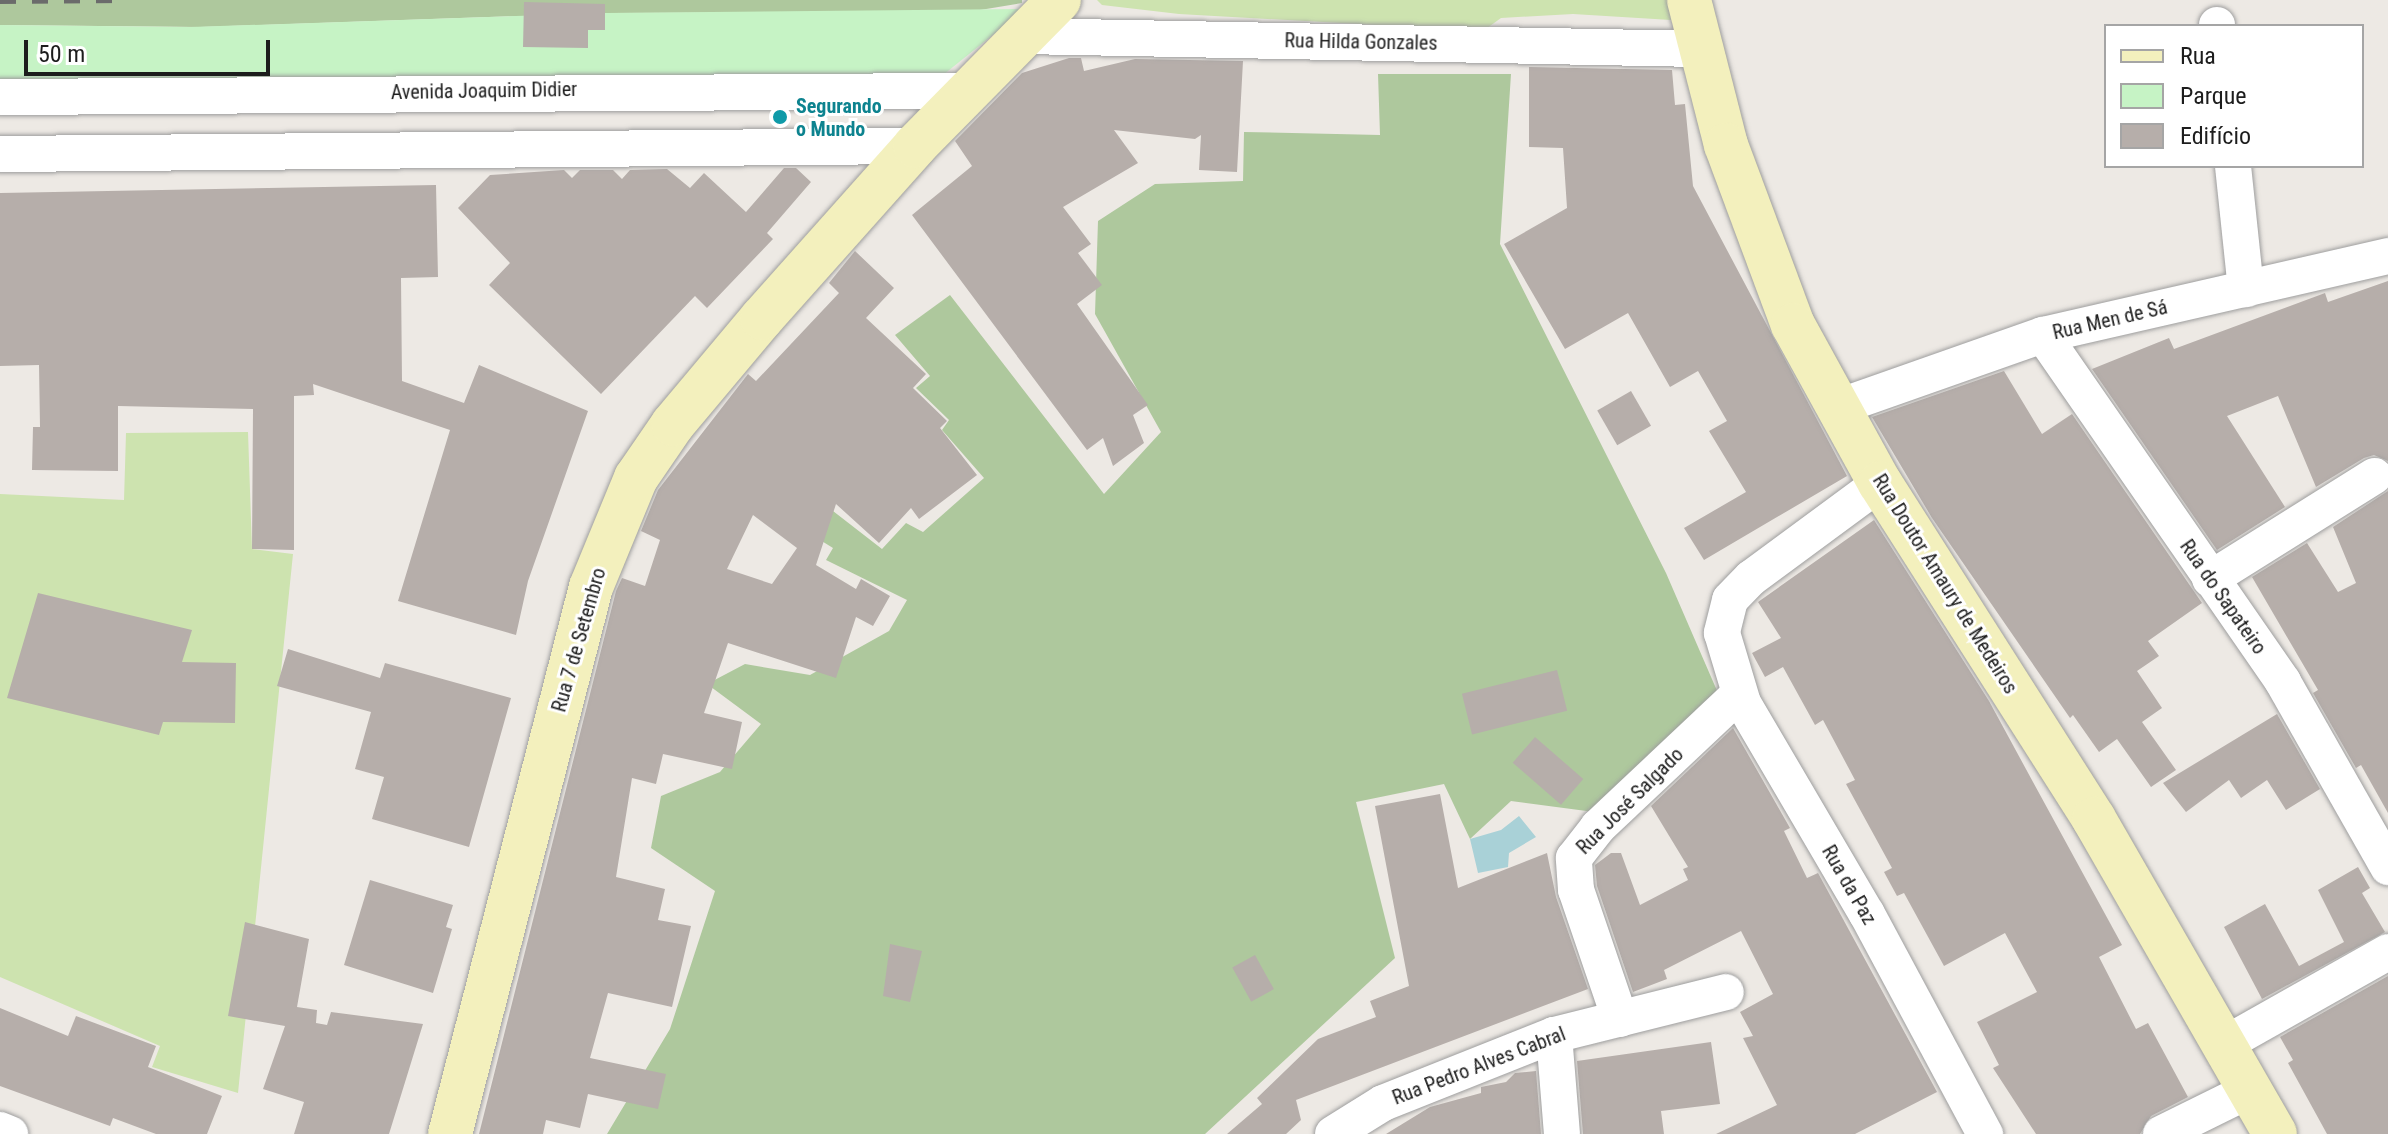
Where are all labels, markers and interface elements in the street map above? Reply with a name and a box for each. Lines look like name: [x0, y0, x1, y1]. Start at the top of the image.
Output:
scale bar: [28, 24, 274, 74]
legend: [2104, 24, 2364, 168]
street label: Rua Hilda Gonzales: [1284, 29, 1438, 55]
text: 50 m: [38, 40, 85, 68]
text: Rua: [2180, 42, 2216, 70]
street label: Avenida Joaquim Didier: [391, 77, 577, 105]
text: Parque: [2180, 82, 2247, 110]
place label: Segurando o Mundo: [796, 94, 882, 141]
marker: Segurando o Mundo: [771, 108, 789, 126]
text: Edifício: [2180, 122, 2251, 150]
street label: Rua Men de Sá: [2050, 295, 2170, 345]
street label: Rua Doutor Amaury de Medeiros: [1867, 470, 2023, 698]
street label: Rua do Sapateiro: [2175, 535, 2271, 659]
street label: Rua 7 de Setembro: [547, 565, 611, 715]
street label: Rua José Salgado: [1572, 743, 1688, 859]
street label: Rua da Paz: [1817, 841, 1881, 929]
street label: Rua Pedro Alves Cabral: [1389, 1022, 1569, 1110]

